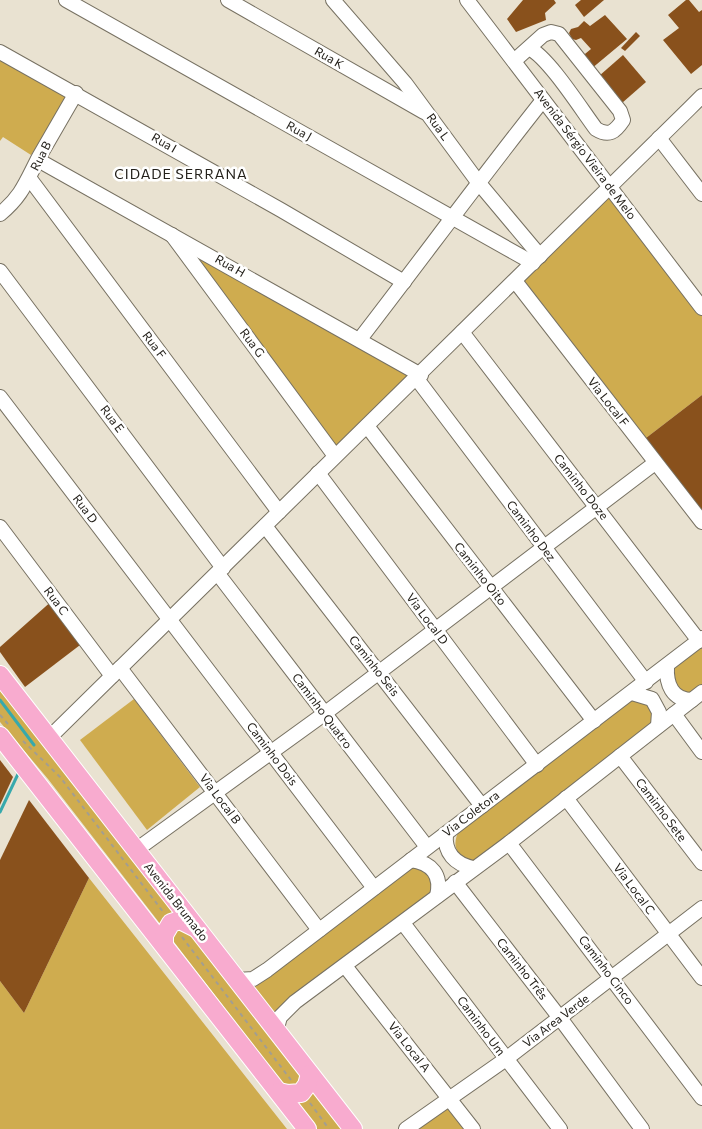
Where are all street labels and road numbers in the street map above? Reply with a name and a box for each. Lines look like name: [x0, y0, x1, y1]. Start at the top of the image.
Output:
street label: Rua K: [312, 43, 347, 71]
street label: Avenida Sérgio Vieira de Melo: [532, 85, 640, 222]
street label: Rua L: [424, 110, 453, 143]
street label: Rua J: [284, 118, 315, 144]
street label: Rua I: [149, 129, 180, 155]
street label: Rua B: [27, 138, 53, 173]
street label: Rua H: [213, 251, 248, 279]
street label: Rua G: [238, 325, 268, 359]
street label: Rua F: [140, 328, 170, 361]
street label: Via Local F: [585, 374, 632, 429]
street label: Rua E: [98, 402, 128, 435]
street label: Caminho Doze: [552, 451, 612, 522]
street label: Rua D: [71, 491, 101, 526]
street label: Caminho Dez: [504, 497, 559, 564]
street label: Caminho Oito: [452, 539, 510, 608]
street label: Rua C: [42, 584, 72, 617]
street label: Via Local D: [404, 590, 452, 647]
street label: Caminho Seis: [347, 632, 403, 699]
street label: Caminho Quatro: [290, 670, 356, 751]
street label: Caminho Dois: [244, 719, 301, 788]
street label: Via Local B: [197, 771, 244, 826]
street label: Caminho Sete: [633, 775, 690, 844]
street label: Via Coletora: [439, 787, 502, 839]
street label: Avenida Brumado: [142, 859, 212, 943]
street label: Via Local C: [611, 860, 658, 916]
street label: Caminho Cinco: [576, 932, 637, 1007]
street label: Caminho Três: [494, 935, 551, 1002]
street label: Via Area Verde: [520, 991, 591, 1050]
street label: Caminho Um: [455, 993, 509, 1058]
street label: Via Local A: [386, 1019, 434, 1074]

